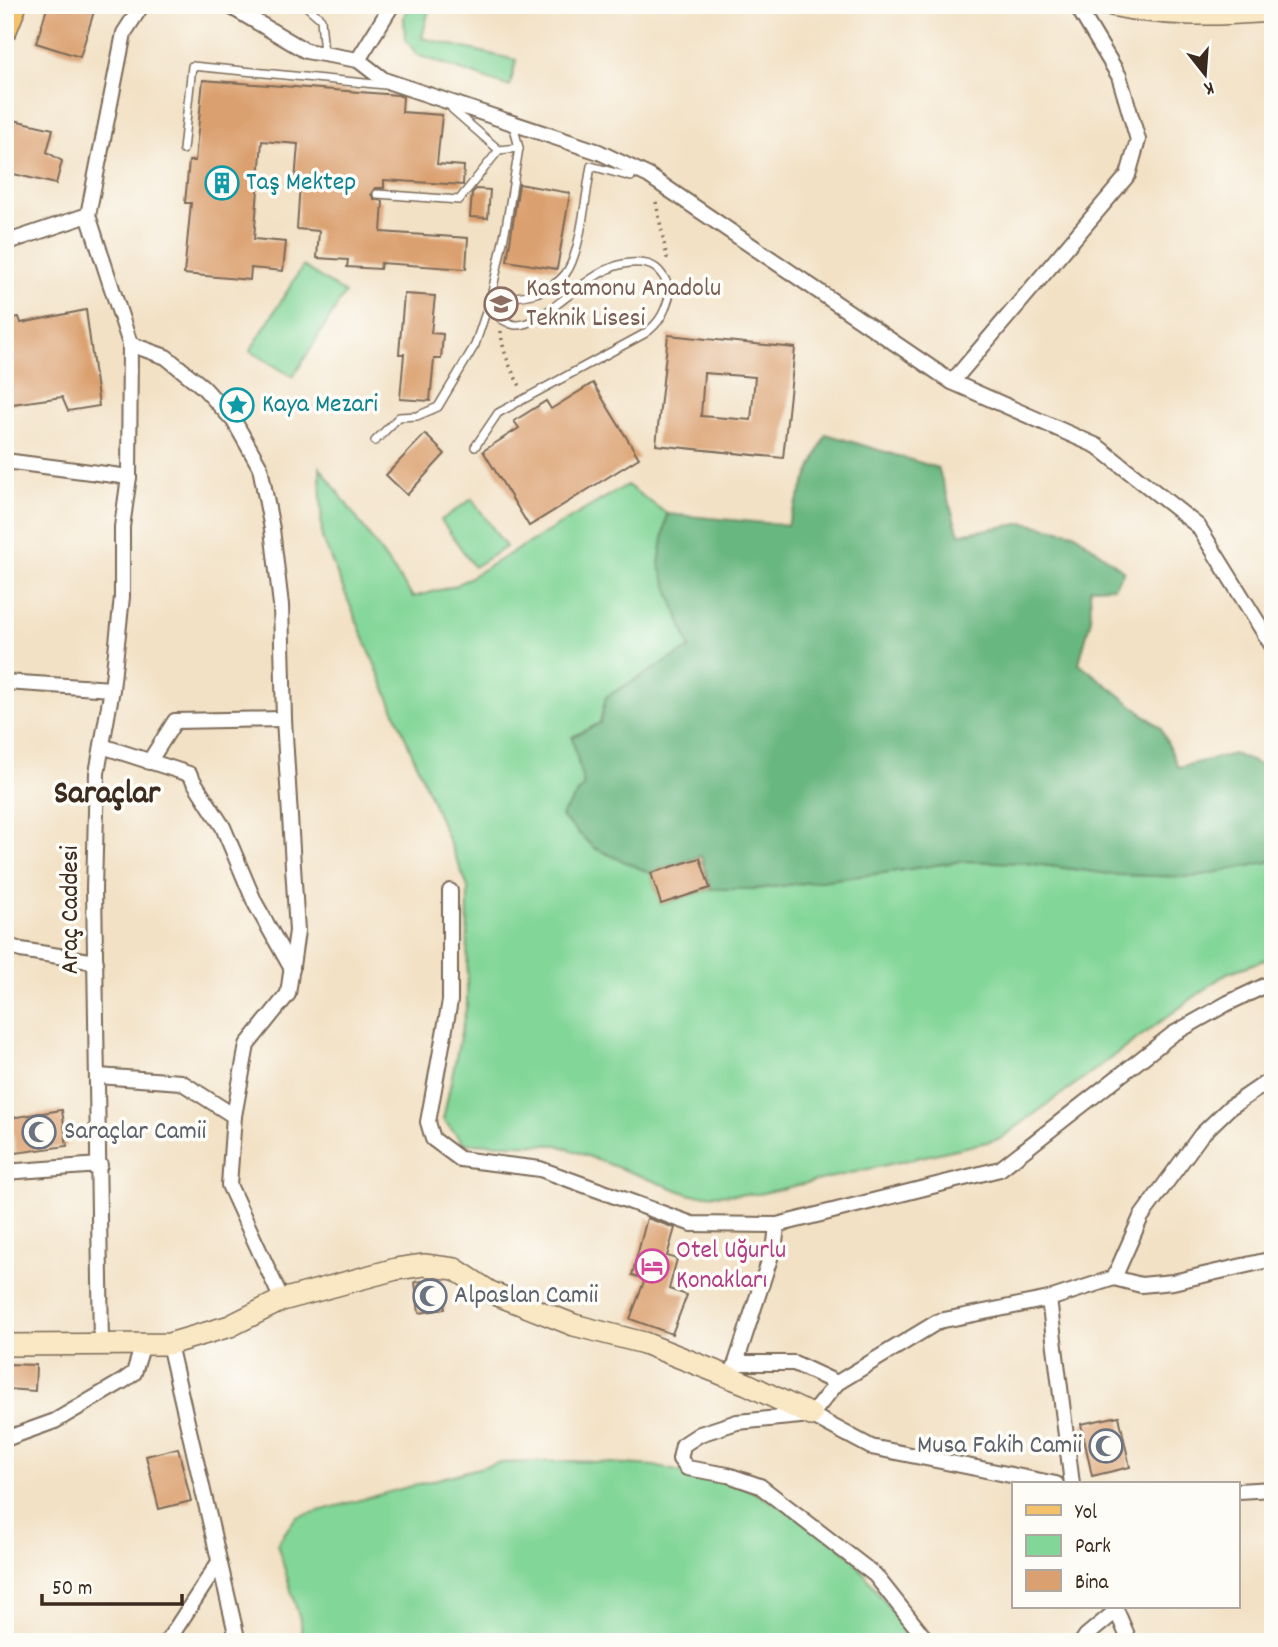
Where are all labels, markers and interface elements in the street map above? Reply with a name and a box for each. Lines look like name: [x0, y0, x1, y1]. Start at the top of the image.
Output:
north arrow: [1170, 38, 1240, 108]
text: K: [1201, 73, 1217, 101]
building icon: Taş Mektep: [203, 164, 241, 202]
place label: Taş Mektep: [246, 165, 356, 202]
place label: Kastamonu Anadolu Teknik Lisesi: [526, 271, 721, 338]
school or university icon: Kastamonu Anadolu Teknik Lisesi: [482, 285, 520, 323]
place icon: Kaya Mezari: [218, 386, 256, 424]
place label: Kaya Mezari: [262, 387, 378, 424]
district label: Saraçlar: [54, 772, 161, 819]
street label: Araç Caddesi: [53, 845, 90, 975]
mosque icon: Saraçlar Camii: [20, 1113, 58, 1151]
place label: Saraçlar Camii: [64, 1114, 207, 1151]
place label: Otel Uğurlu Konakları: [676, 1233, 786, 1300]
hotel icon: Otel Uğurlu Konakları: [633, 1247, 671, 1285]
mosque icon: Alpaslan Camii: [411, 1277, 449, 1315]
place label: Alpaslan Camii: [454, 1278, 599, 1315]
mosque icon: Musa Fakih Camii: [1087, 1427, 1125, 1465]
place label: Musa Fakih Camii: [917, 1428, 1082, 1465]
legend: [1012, 1482, 1240, 1608]
text: Yol: [1075, 1499, 1097, 1529]
text: Park: [1075, 1533, 1111, 1563]
scale bar: [42, 1563, 182, 1607]
text: Bina: [1075, 1569, 1109, 1599]
text: 50 m: [52, 1575, 92, 1605]

